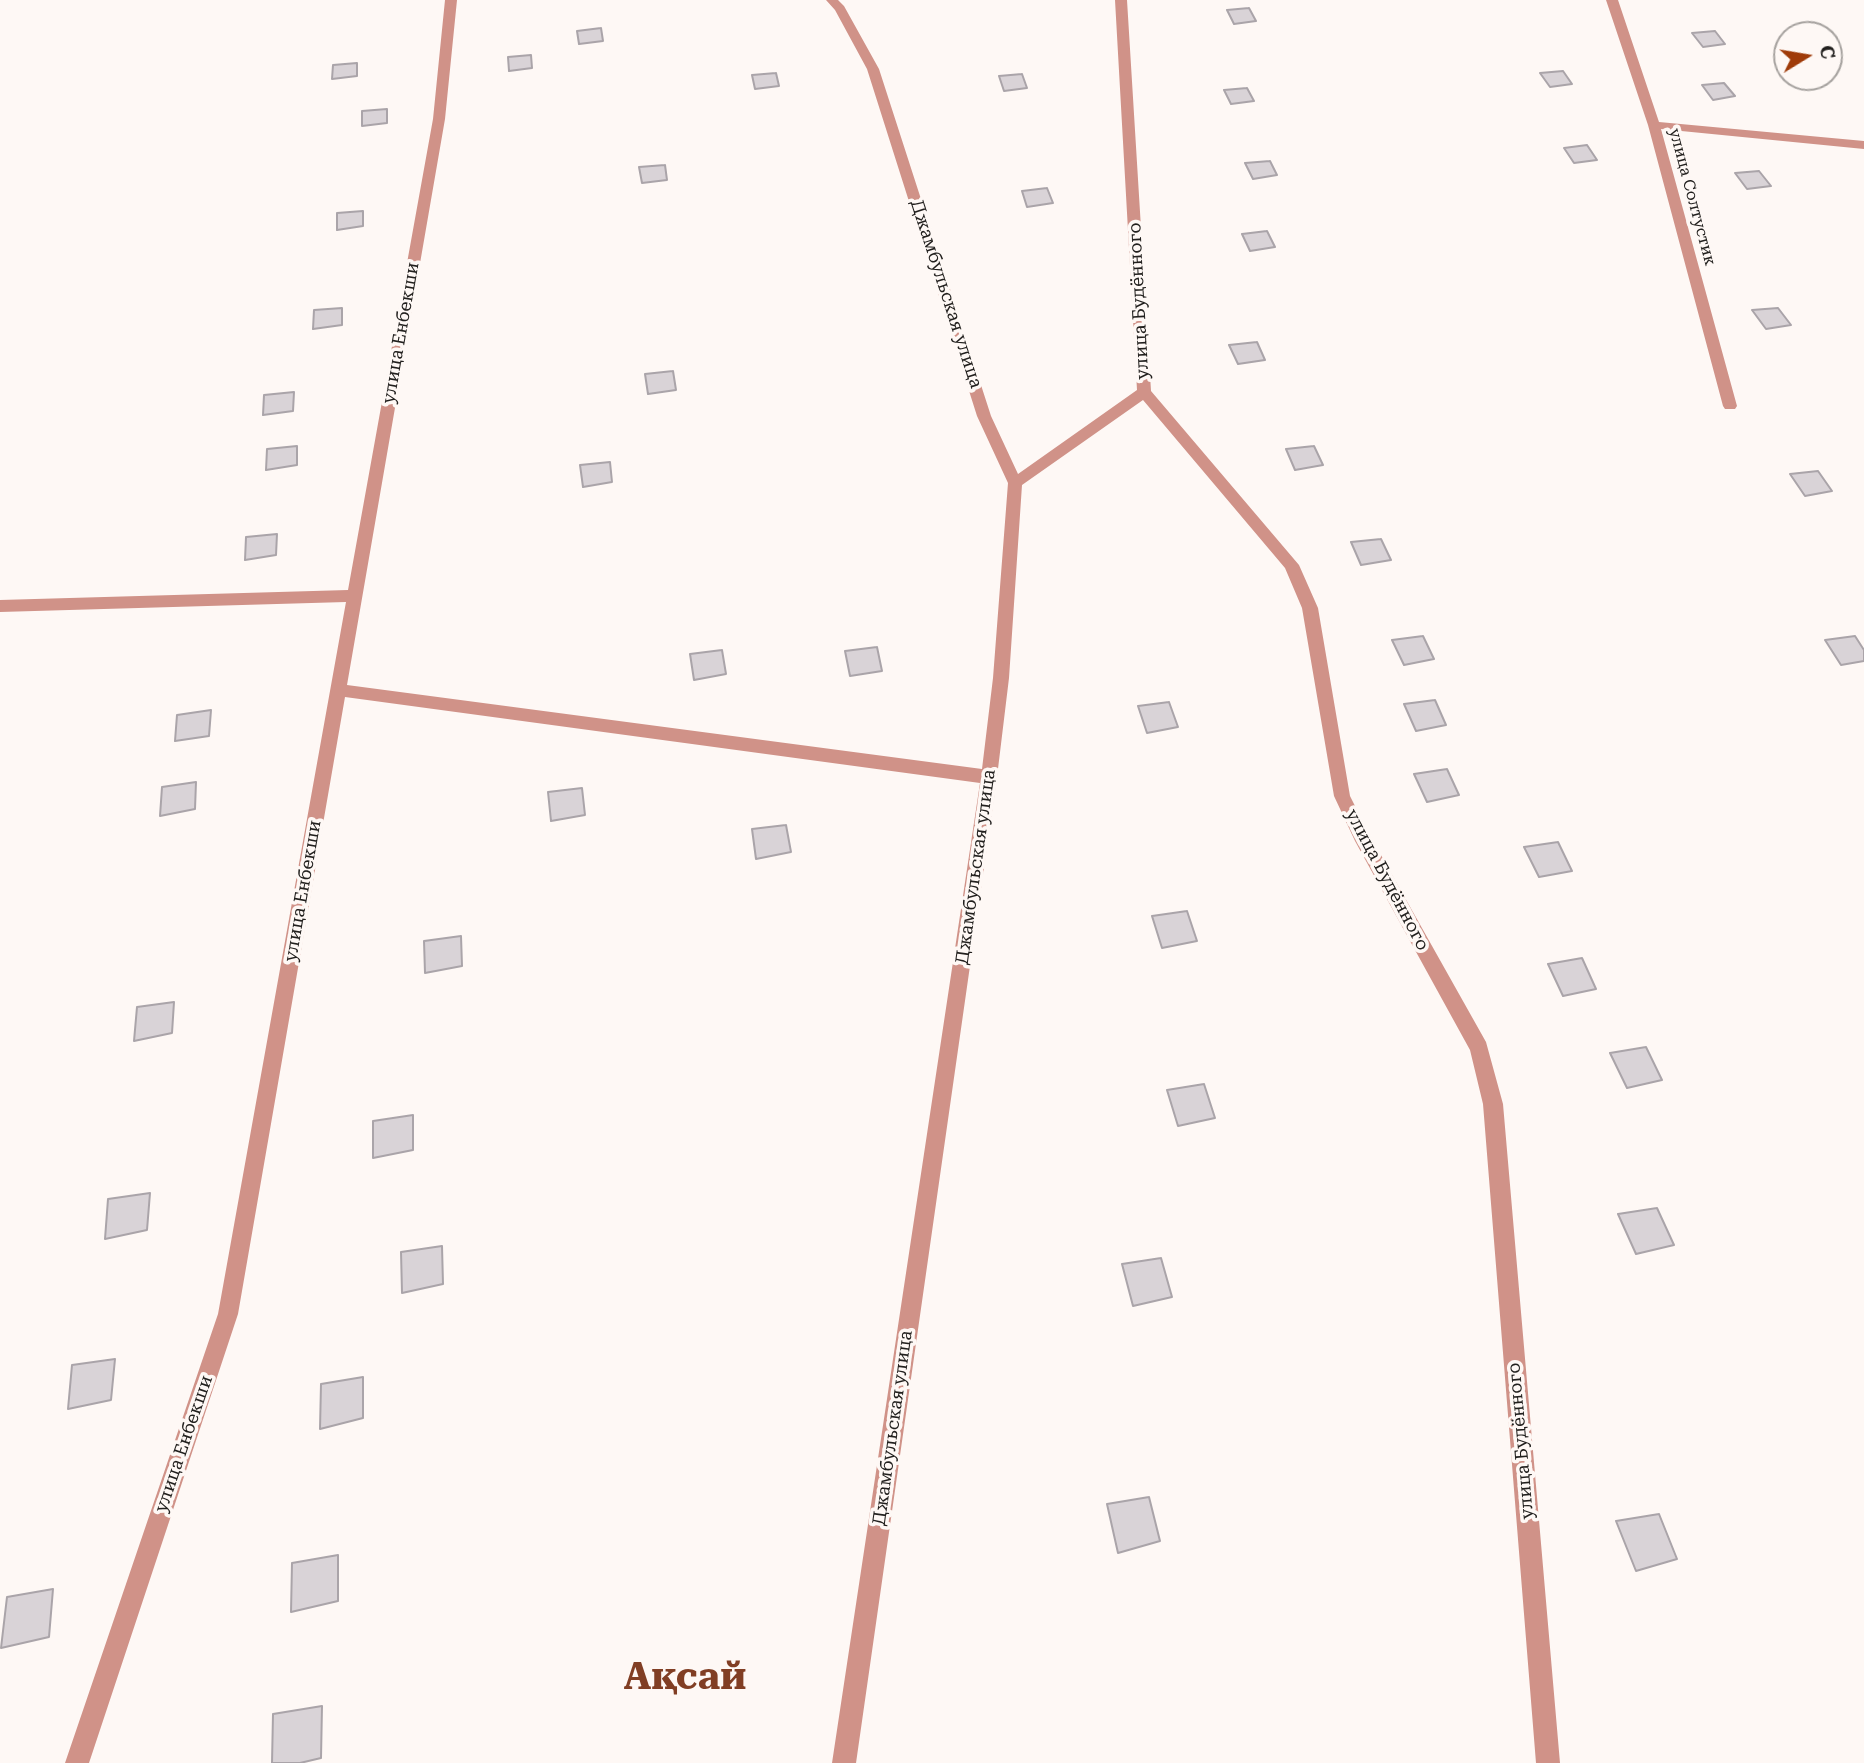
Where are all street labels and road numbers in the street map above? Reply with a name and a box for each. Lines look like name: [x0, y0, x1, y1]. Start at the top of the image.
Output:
street label: улица Солтустик: [1664, 126, 1720, 268]
street label: Джамбульская улица: [905, 197, 987, 391]
street label: улица Будённого: [1124, 222, 1154, 380]
street label: улица Енбекши: [378, 261, 424, 405]
street label: Джамбульская улица: [952, 768, 1000, 966]
street label: улица Будённого: [1341, 806, 1433, 954]
street label: улица Енбекши: [280, 819, 326, 963]
street label: Джамбульская улица: [869, 1329, 917, 1527]
street label: улица Будённого: [1503, 1362, 1539, 1520]
street label: улица Енбекши: [150, 1373, 218, 1515]

